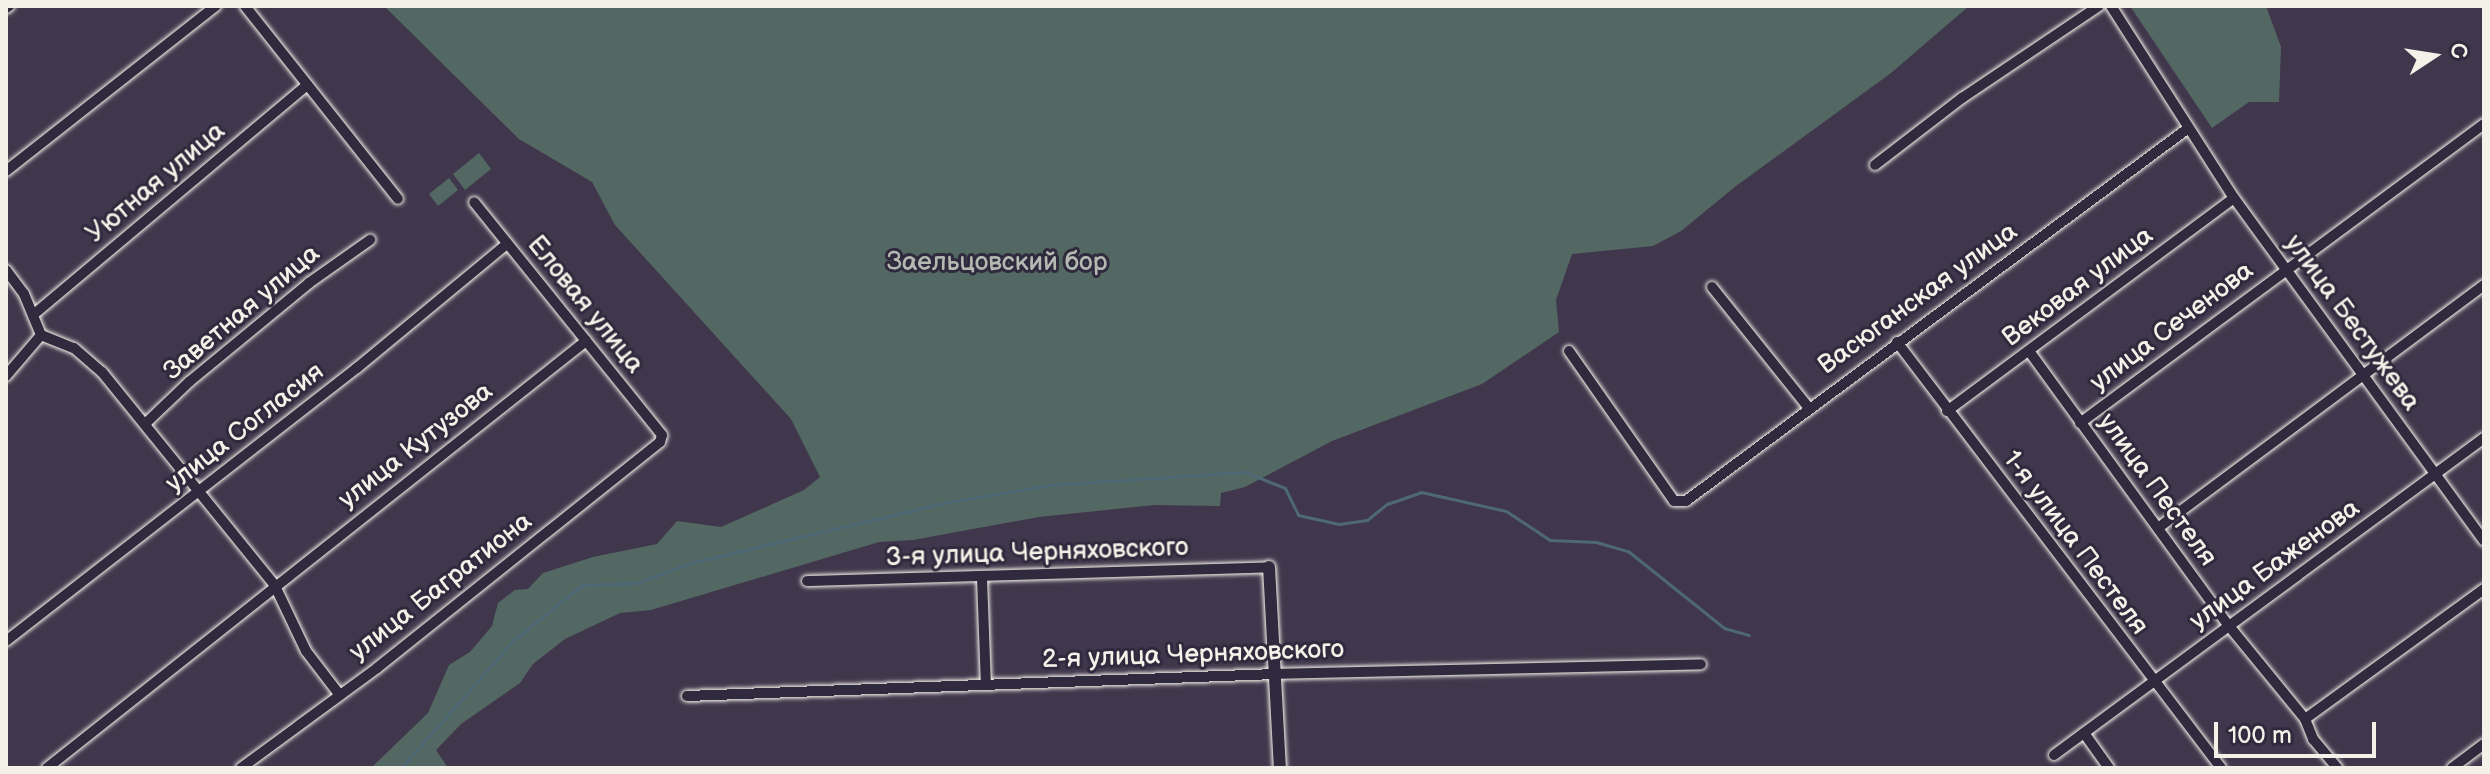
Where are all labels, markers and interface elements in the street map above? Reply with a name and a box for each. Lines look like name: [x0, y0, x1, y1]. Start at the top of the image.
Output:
north arrow: [2394, 16, 2474, 96]
text: С: [2443, 41, 2473, 61]
street label: Уютная улица: [80, 116, 232, 250]
street label: Васюганская улица: [1812, 216, 2024, 382]
street label: Вековая улица: [1997, 220, 2159, 354]
street label: улица Бестужева: [2278, 229, 2426, 417]
street label: Еловая улица: [520, 230, 650, 380]
street label: Заветная улица: [158, 239, 326, 387]
park label: Заельцовский бор: [887, 247, 1107, 279]
street label: улица Сеченова: [2084, 255, 2260, 399]
street label: улица Согласия: [160, 357, 330, 499]
street label: улица Кутузова: [333, 376, 499, 516]
street label: улица Пестеля: [2091, 407, 2223, 573]
street label: 1-я улица Пестеля: [1996, 445, 2154, 641]
street label: улица Баженова: [2184, 493, 2366, 637]
street label: улица Багратиона: [344, 506, 538, 668]
street label: 3-я улица Черняховского: [885, 532, 1189, 574]
street label: 2-я улица Черняховского: [1041, 634, 1345, 676]
scale bar: [2218, 706, 2380, 756]
text: 100 m: [2228, 721, 2292, 750]

